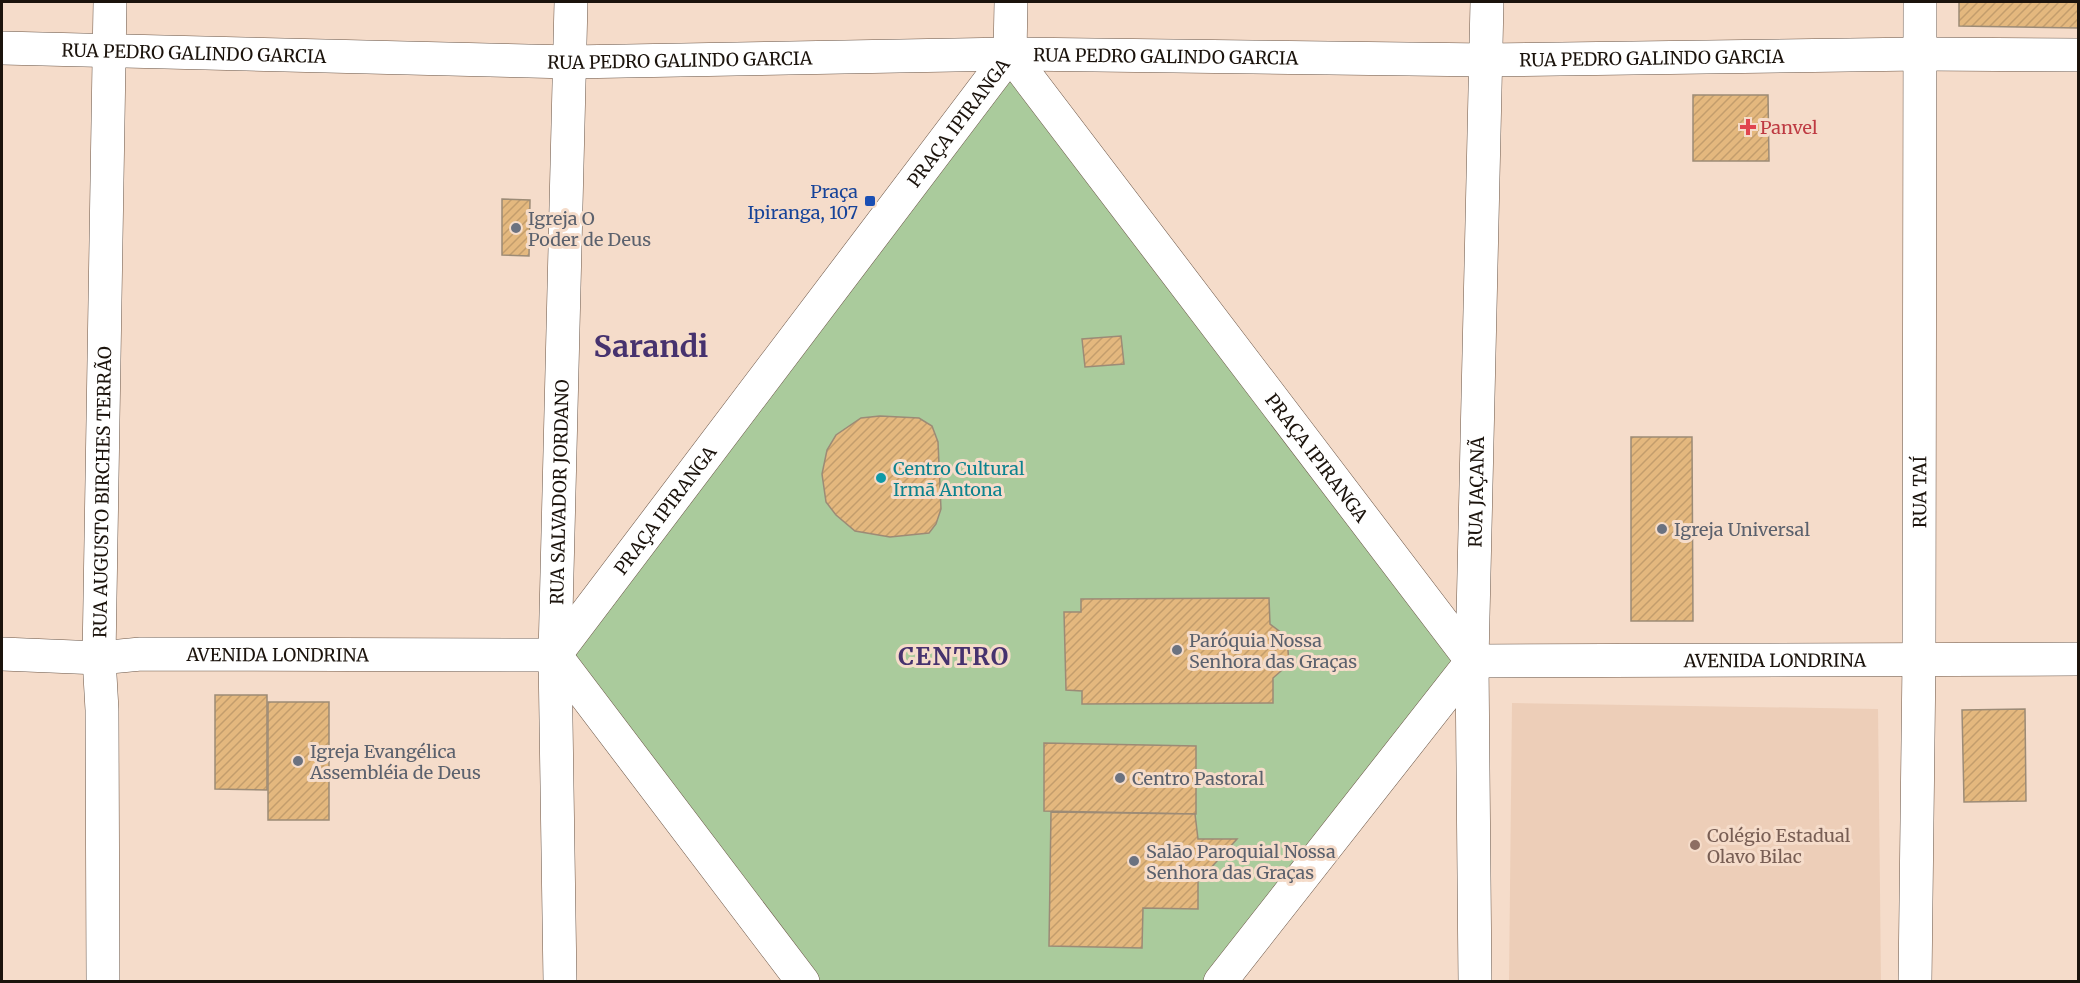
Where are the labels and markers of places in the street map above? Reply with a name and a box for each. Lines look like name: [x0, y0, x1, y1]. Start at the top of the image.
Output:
place label: Panvel: [1760, 116, 1818, 139]
marker: Panvel: [1741, 120, 1755, 134]
place label: Praça Ipiranga, 107: [748, 180, 858, 224]
marker: Praça Ipiranga, 107: [863, 194, 877, 208]
place label: Igreja O Poder de Deus: [528, 207, 651, 251]
marker: Igreja O Poder de Deus: [509, 221, 523, 235]
place label: Centro Cultural Irmã Antona: [893, 457, 1025, 501]
marker: Centro Cultural Irmã Antona: [874, 471, 888, 485]
place label: Igreja Universal: [1674, 518, 1810, 541]
marker: Igreja Universal: [1655, 522, 1669, 536]
place label: Paróquia Nossa Senhora das Graças: [1189, 629, 1357, 673]
marker: Paróquia Nossa Senhora das Graças: [1170, 643, 1184, 657]
place label: Igreja Evangélica Assembléia de Deus: [309, 740, 481, 784]
marker: Igreja Evangélica Assembléia de Deus: [291, 754, 305, 768]
place label: Centro Pastoral: [1132, 767, 1265, 790]
marker: Centro Pastoral: [1113, 771, 1127, 785]
place label: Colégio Estadual Olavo Bilac: [1707, 824, 1851, 868]
marker: Colégio Estadual Olavo Bilac: [1688, 838, 1702, 852]
place label: Salão Paroquial Nossa Senhora das Graças: [1146, 840, 1336, 884]
marker: Salão Paroquial Nossa Senhora das Graças: [1127, 854, 1141, 868]

